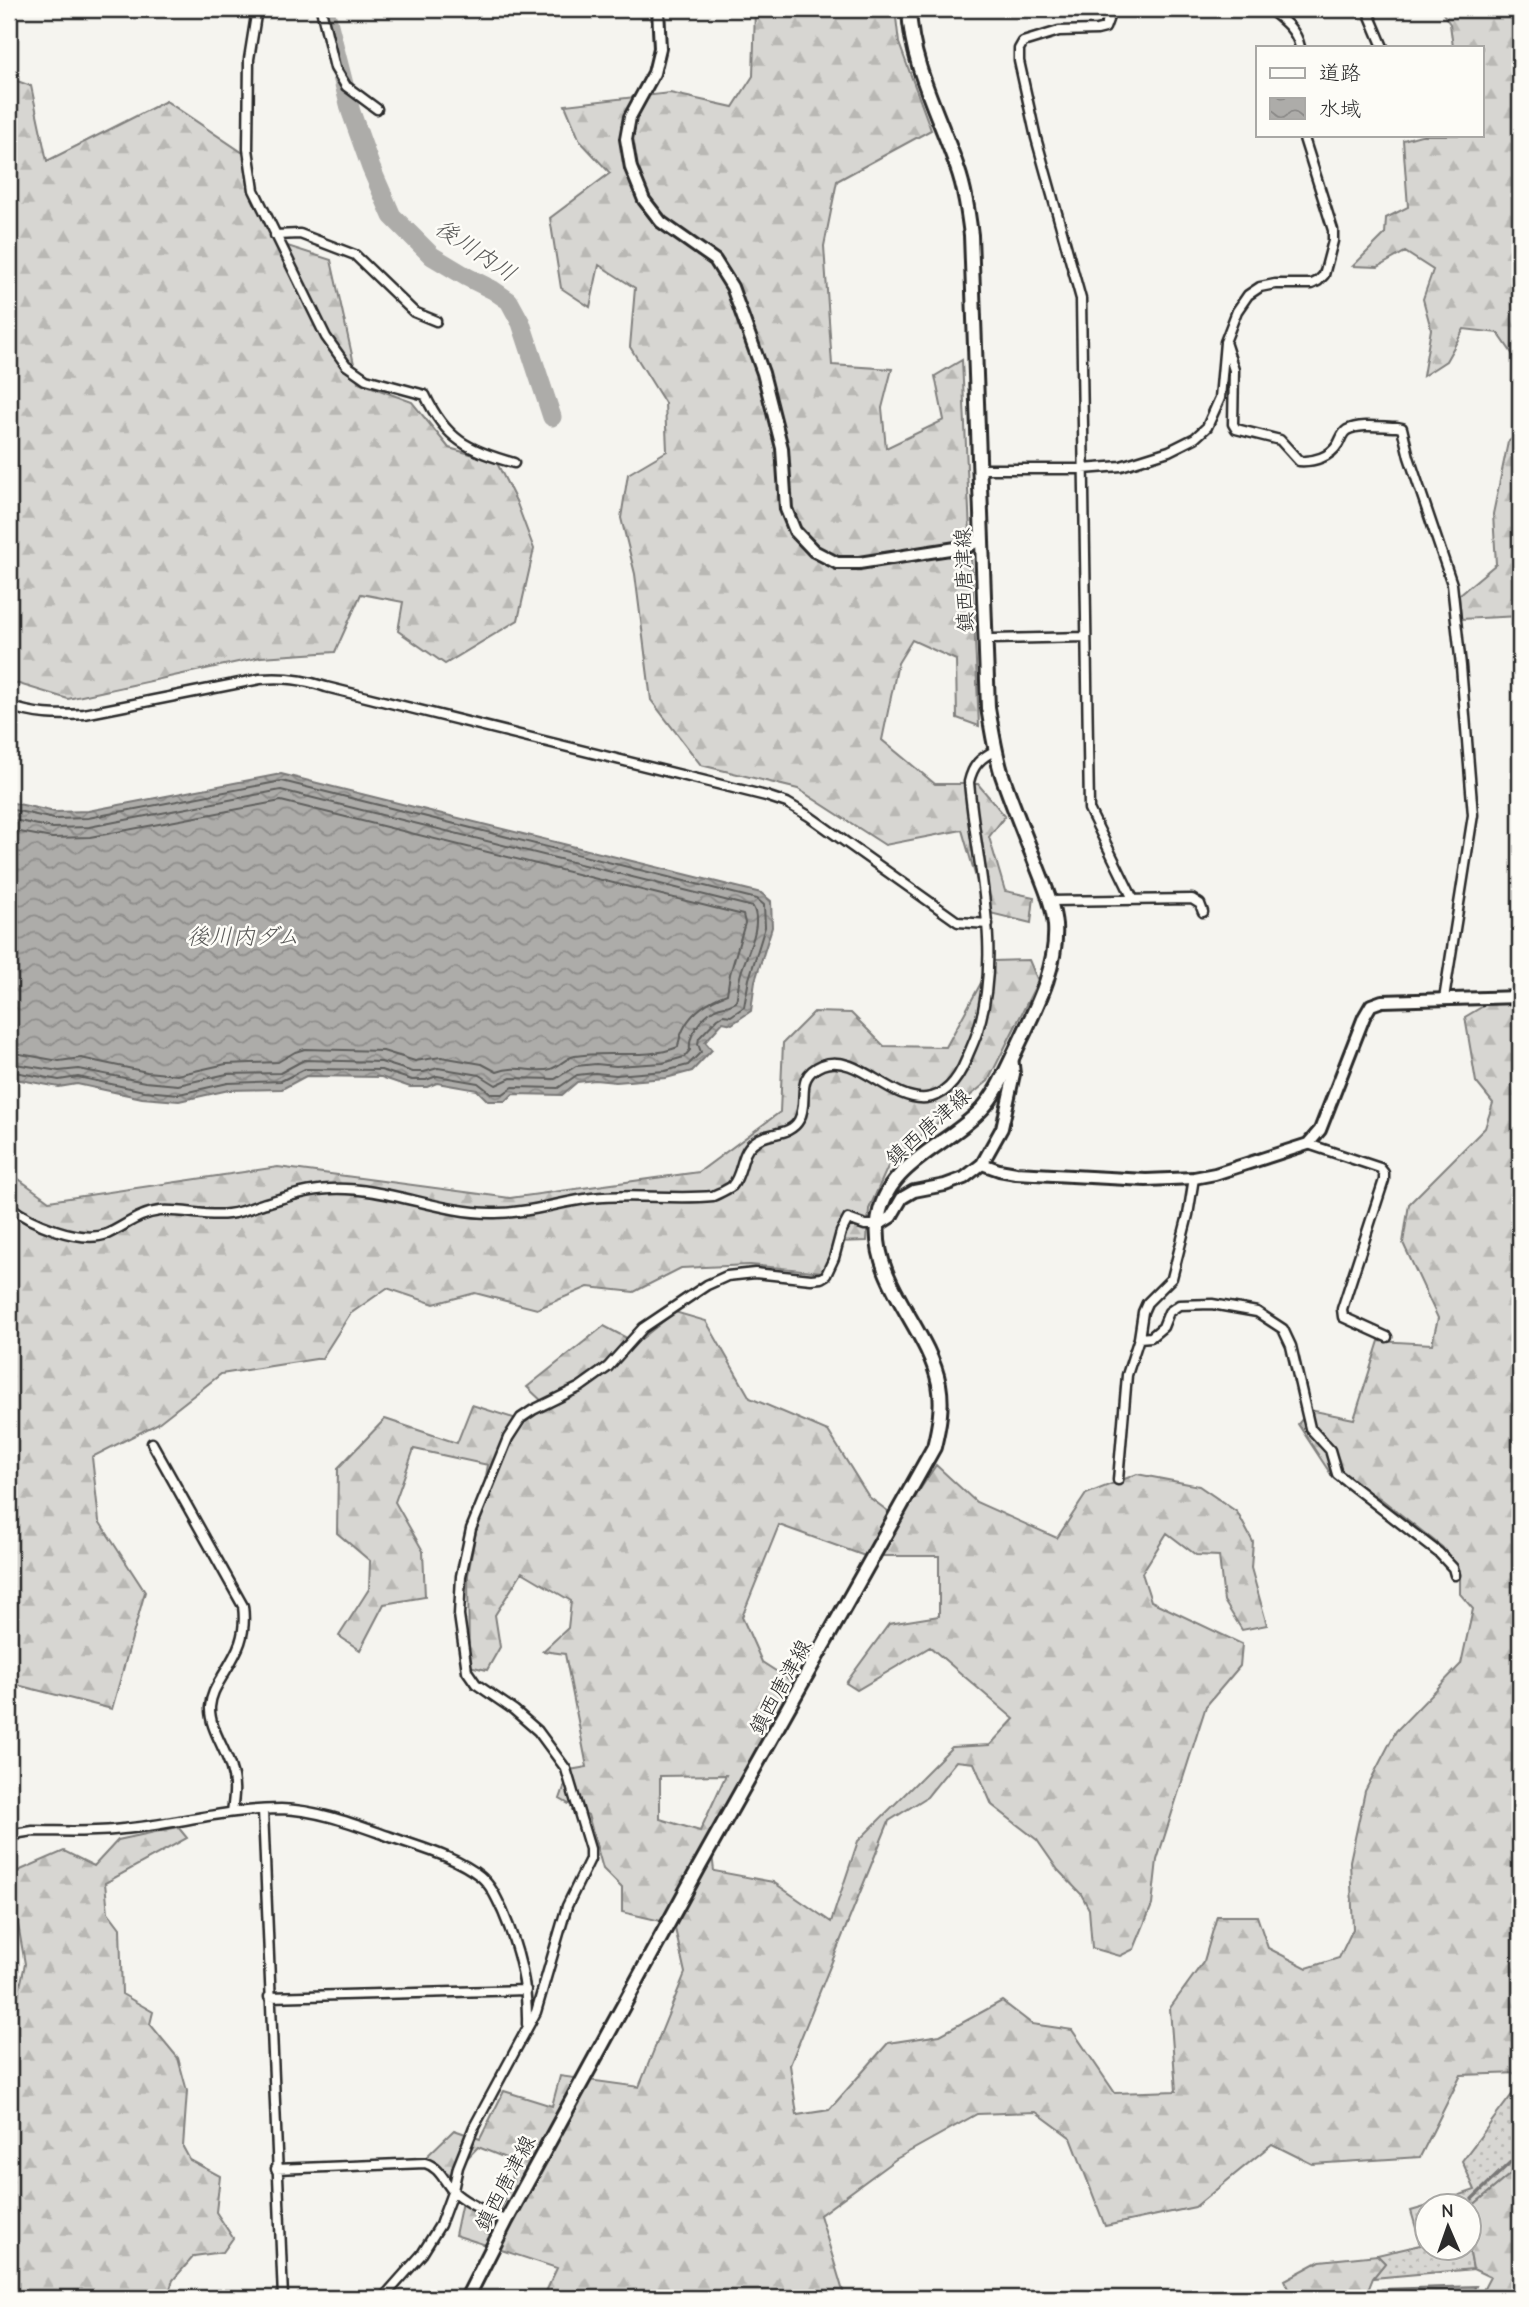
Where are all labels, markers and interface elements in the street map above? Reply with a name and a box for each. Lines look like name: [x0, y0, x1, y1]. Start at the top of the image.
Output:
legend: [1256, 46, 1484, 136]
text: 道路: [1319, 61, 1361, 85]
text: 水域: [1319, 97, 1361, 121]
water label: 後川内川: [430, 213, 521, 287]
street label: 鎮西唐津線: [950, 527, 978, 633]
water label: 後川内ダム: [186, 923, 300, 950]
street label: 鎮西唐津線: [881, 1084, 975, 1170]
street label: 鎮西唐津線: [744, 1635, 816, 1739]
street label: 鎮西唐津線: [470, 2131, 540, 2235]
north arrow: [1414, 2192, 1484, 2262]
text: N: [1441, 2200, 1454, 2222]

